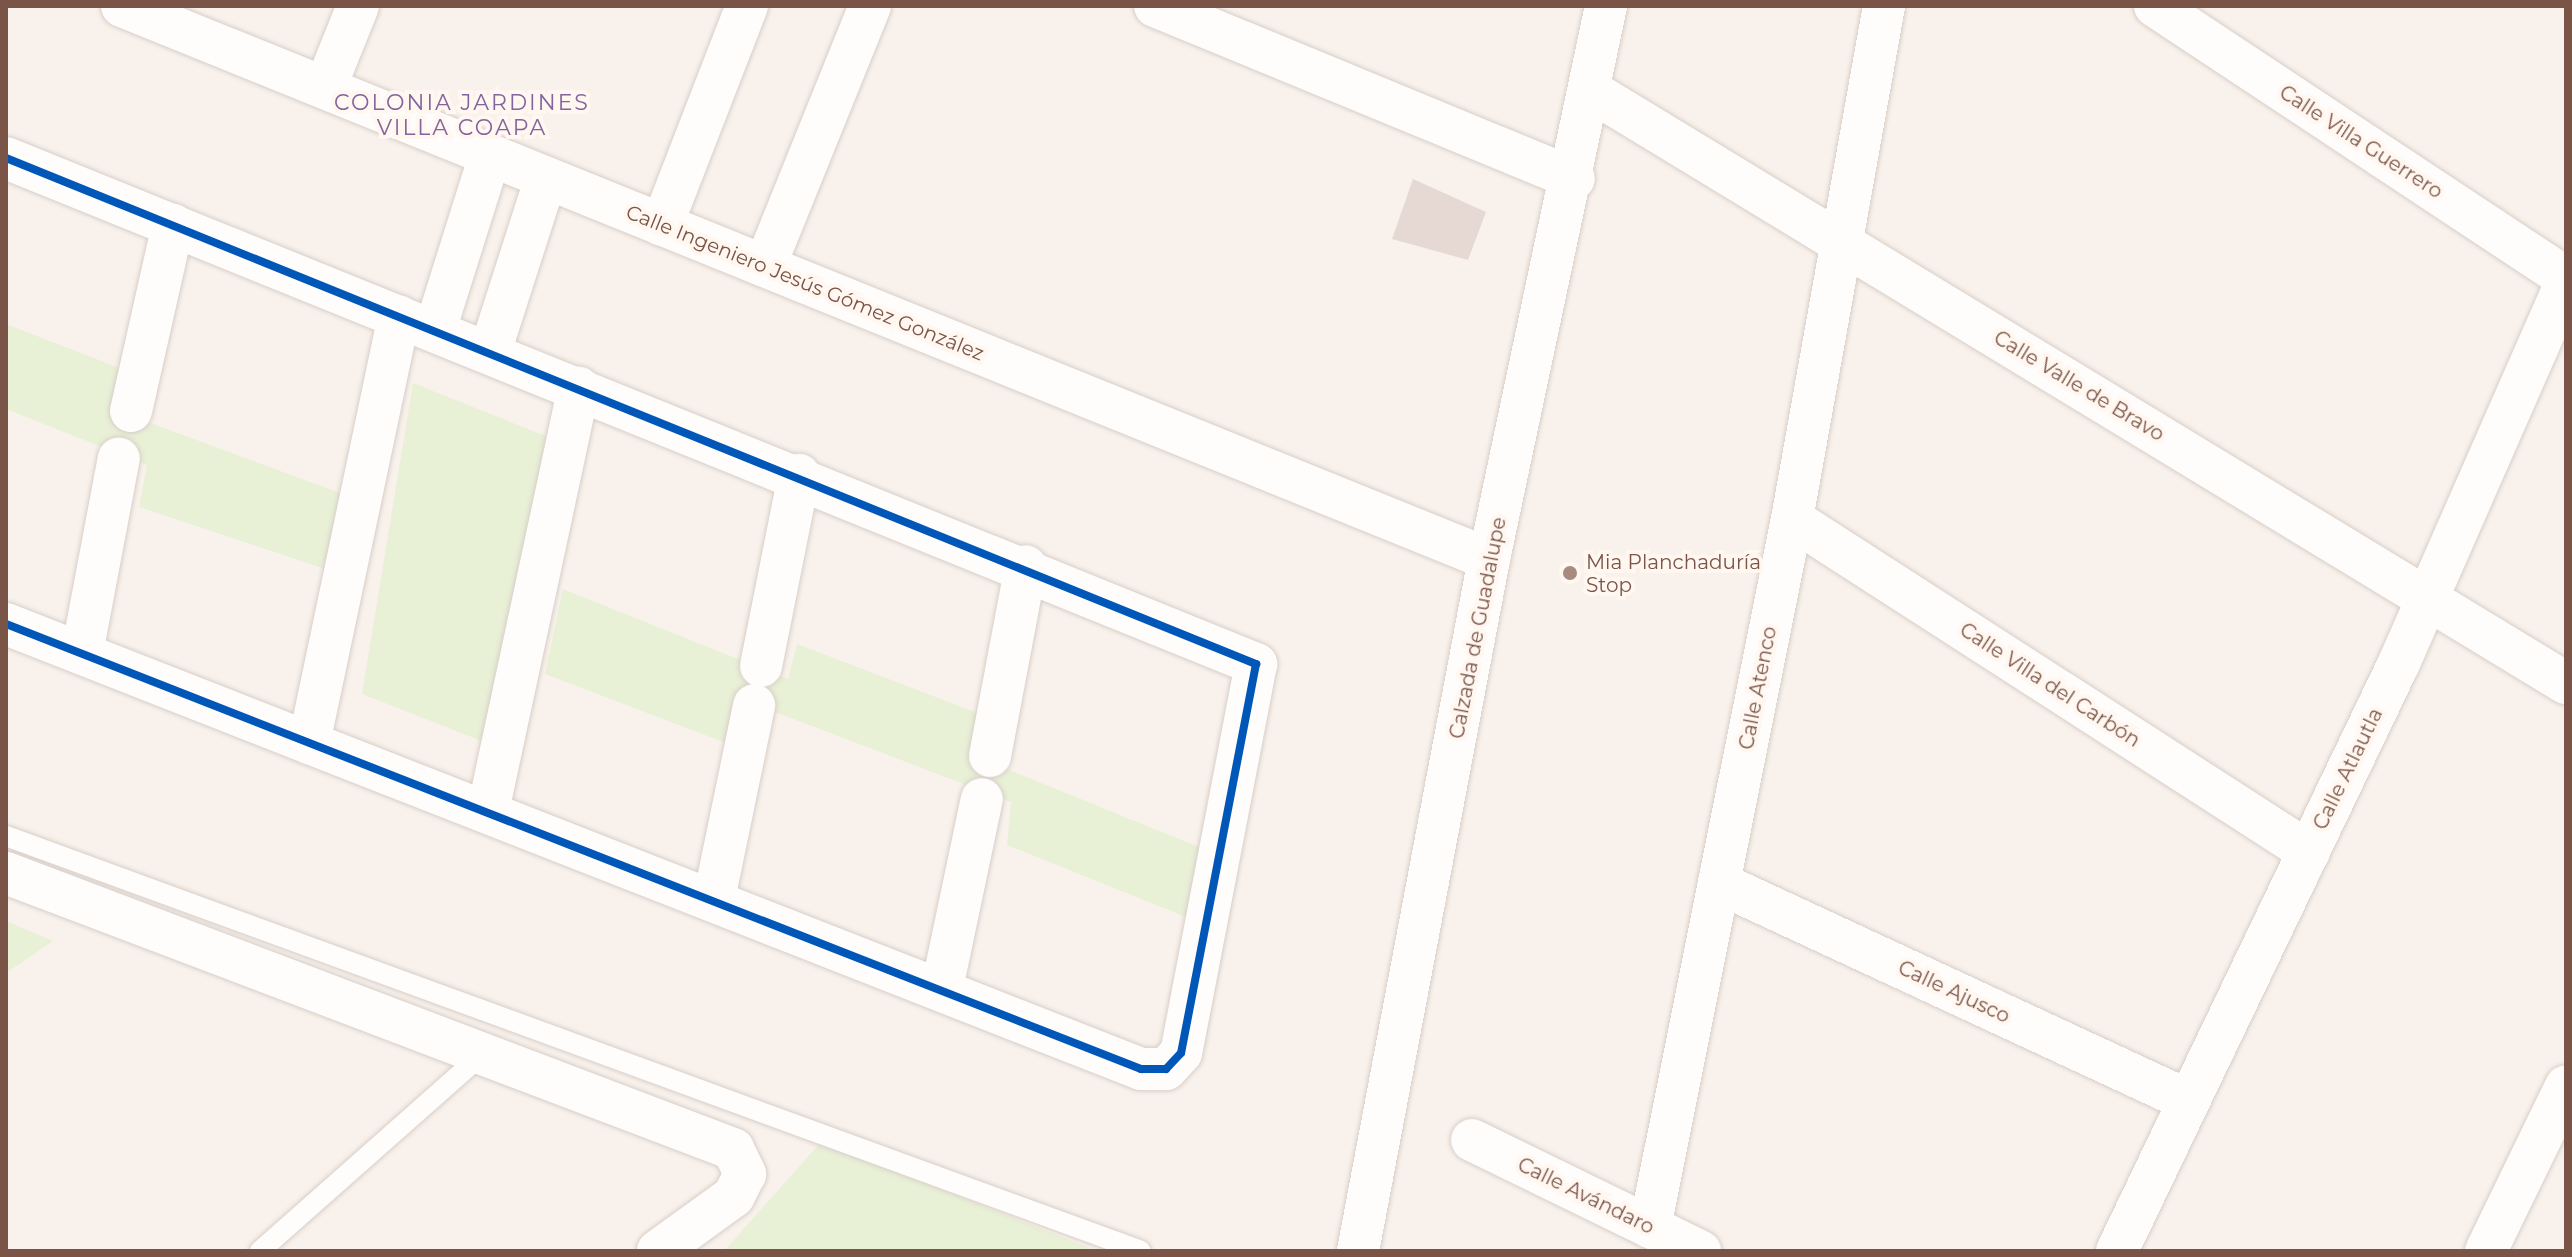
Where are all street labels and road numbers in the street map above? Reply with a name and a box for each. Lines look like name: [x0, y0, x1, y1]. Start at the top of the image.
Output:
street label: Calle Villa Guerrero: [2275, 80, 2447, 204]
street label: Calle Ingeniero Jesús Gómez González: [623, 200, 987, 366]
street label: Calle Valle de Bravo: [1989, 326, 2169, 446]
street label: Calzada de Guadalupe: [1445, 515, 1511, 741]
street label: Calle Villa del Carbón: [1955, 618, 2145, 752]
street label: Calle Atenco: [1734, 624, 1782, 752]
street label: Calle Atlautla: [2308, 704, 2388, 834]
street label: Calle Ajusco: [1894, 956, 2014, 1028]
street label: Calle Avándaro: [1514, 1153, 1658, 1239]

